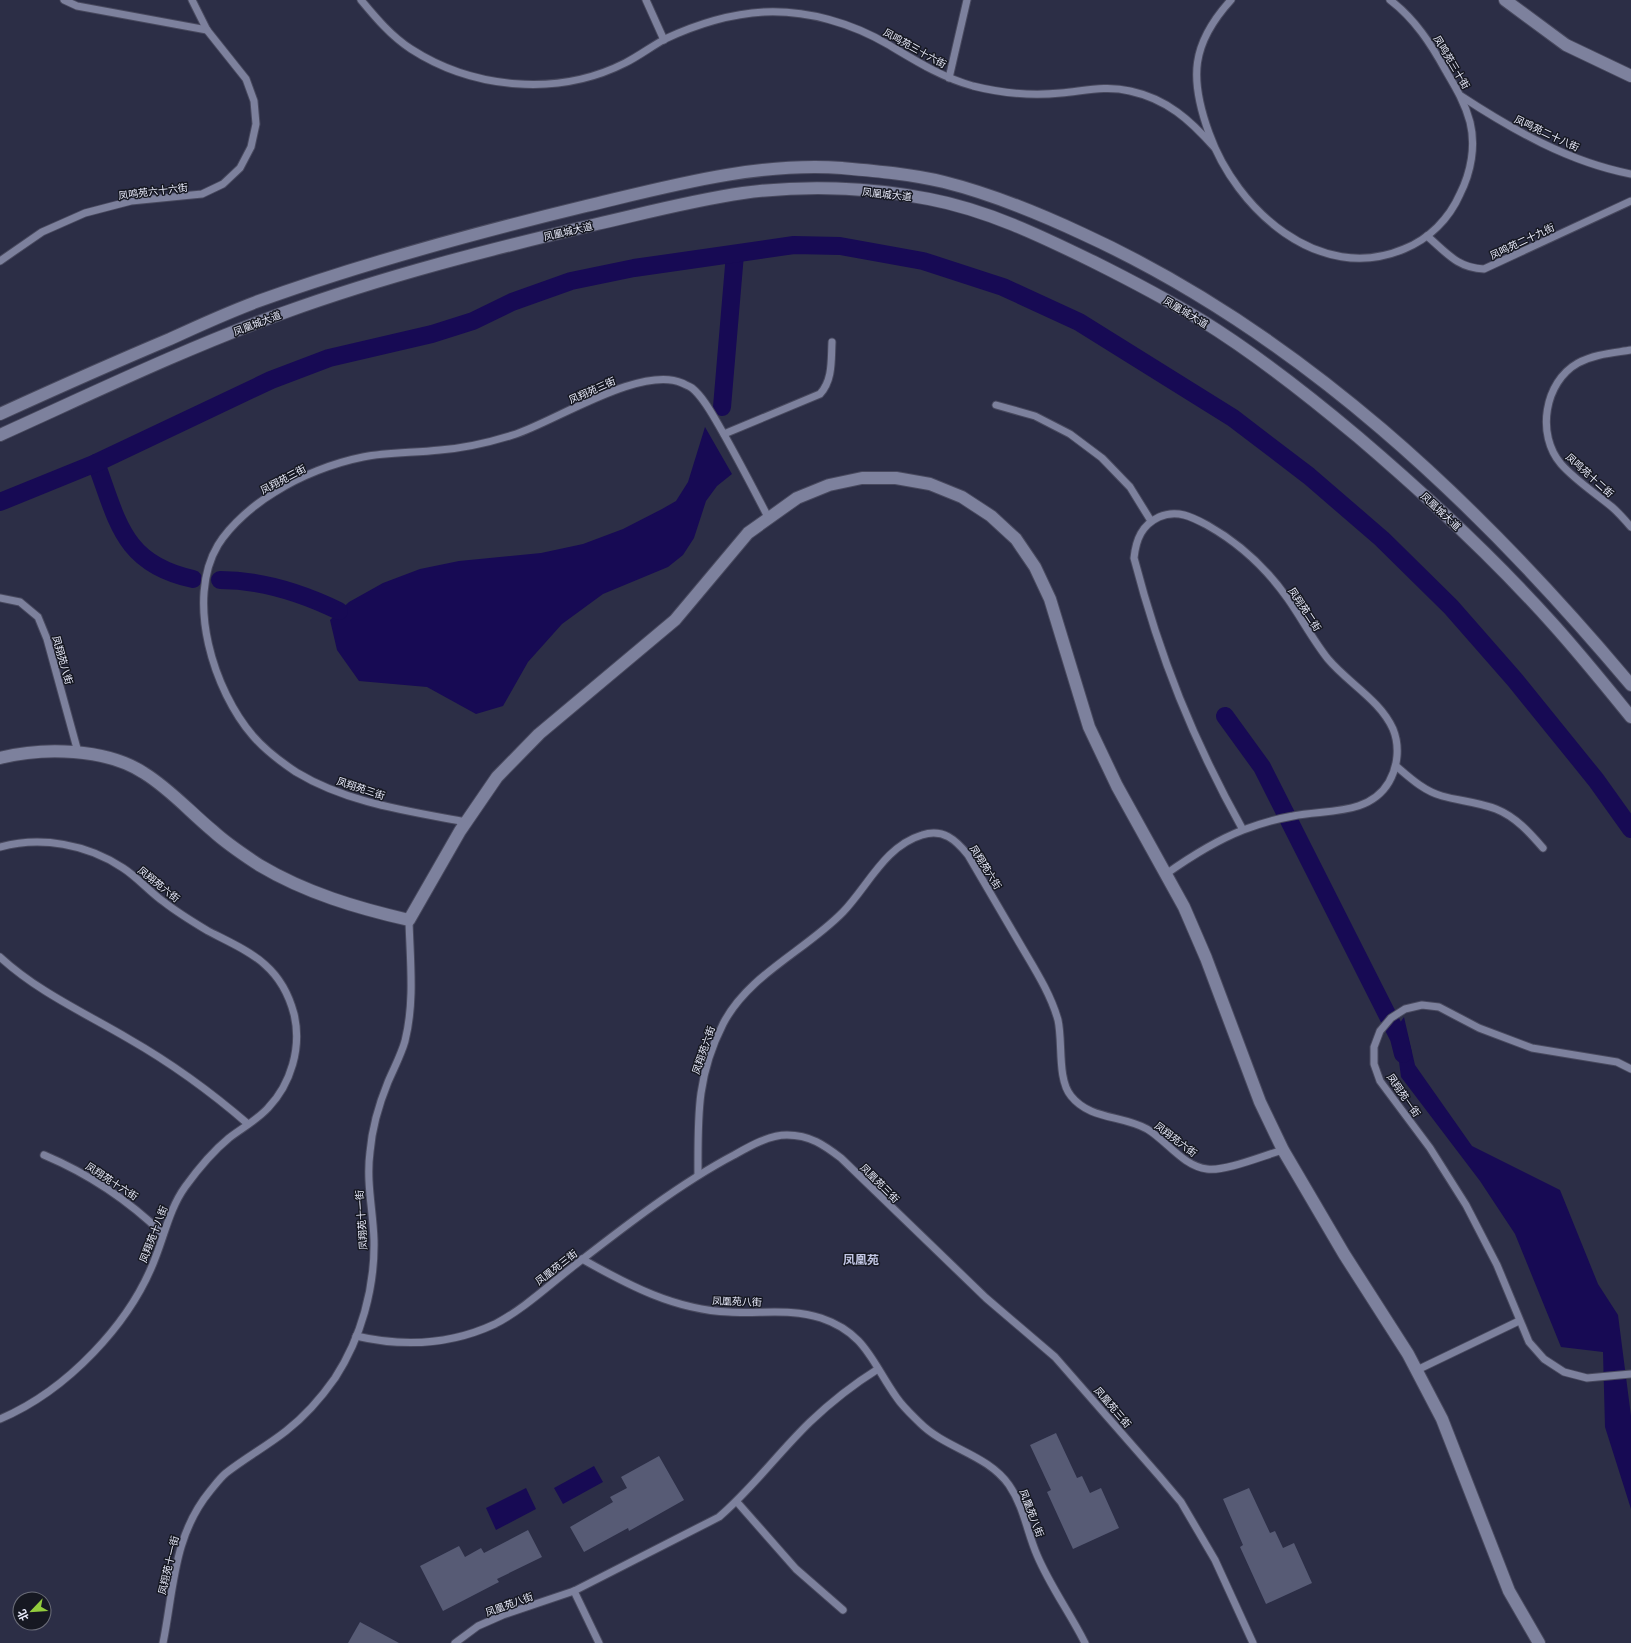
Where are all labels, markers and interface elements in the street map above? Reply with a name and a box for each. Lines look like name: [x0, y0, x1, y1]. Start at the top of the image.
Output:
street label: 凤鸣苑三十六街: [881, 27, 948, 71]
street label: 凤鸣苑三十街: [1431, 34, 1472, 91]
street label: 凤鸣苑二十八街: [1512, 114, 1581, 154]
street label: 凤鸣苑六十六街: [118, 182, 189, 202]
street label: 凤凰城大道: [861, 186, 912, 204]
street label: 凤凰城大道: [543, 221, 594, 243]
street label: 凤鸣苑二十九街: [1488, 222, 1557, 262]
street label: 凤凰城大道: [1161, 295, 1210, 331]
street label: 凤凰城大道: [232, 309, 283, 338]
street label: 凤翔苑三街: [567, 375, 618, 407]
street label: 凤鸣苑十二街: [1563, 451, 1616, 500]
street label: 凤翔苑三街: [259, 463, 308, 497]
street label: 凤凰城大道: [1418, 490, 1463, 533]
street label: 凤翔苑二街: [1285, 585, 1323, 634]
street label: 凤翔苑八街: [49, 635, 75, 686]
street label: 凤翔苑三街: [335, 776, 386, 802]
street label: 凤翔苑六街: [967, 843, 1003, 892]
street label: 凤翔苑六街: [135, 864, 182, 905]
street label: 凤翔苑六街: [690, 1025, 718, 1076]
street label: 凤翔苑一街: [1384, 1072, 1422, 1119]
street label: 凤翔苑六街: [1152, 1120, 1199, 1160]
street label: 凤翔苑十六街: [83, 1160, 140, 1203]
street label: 凤凰苑三街: [857, 1162, 901, 1206]
street label: 凤翔苑十一街: [354, 1190, 370, 1250]
street label: 凤翔苑十八街: [138, 1204, 170, 1265]
street label: 凤凰苑三街: [533, 1248, 580, 1288]
district label: 凤凰苑: [843, 1253, 879, 1267]
street label: 凤凰苑八街: [712, 1295, 762, 1309]
street label: 凤凰苑三街: [1091, 1385, 1133, 1430]
street label: 凤凰苑八街: [1017, 1488, 1046, 1539]
street label: 凤翔苑十一街: [156, 1535, 182, 1596]
north arrow: [12, 1591, 52, 1631]
street label: 凤凰苑八街: [484, 1591, 535, 1619]
text: 北: [15, 1607, 32, 1623]

